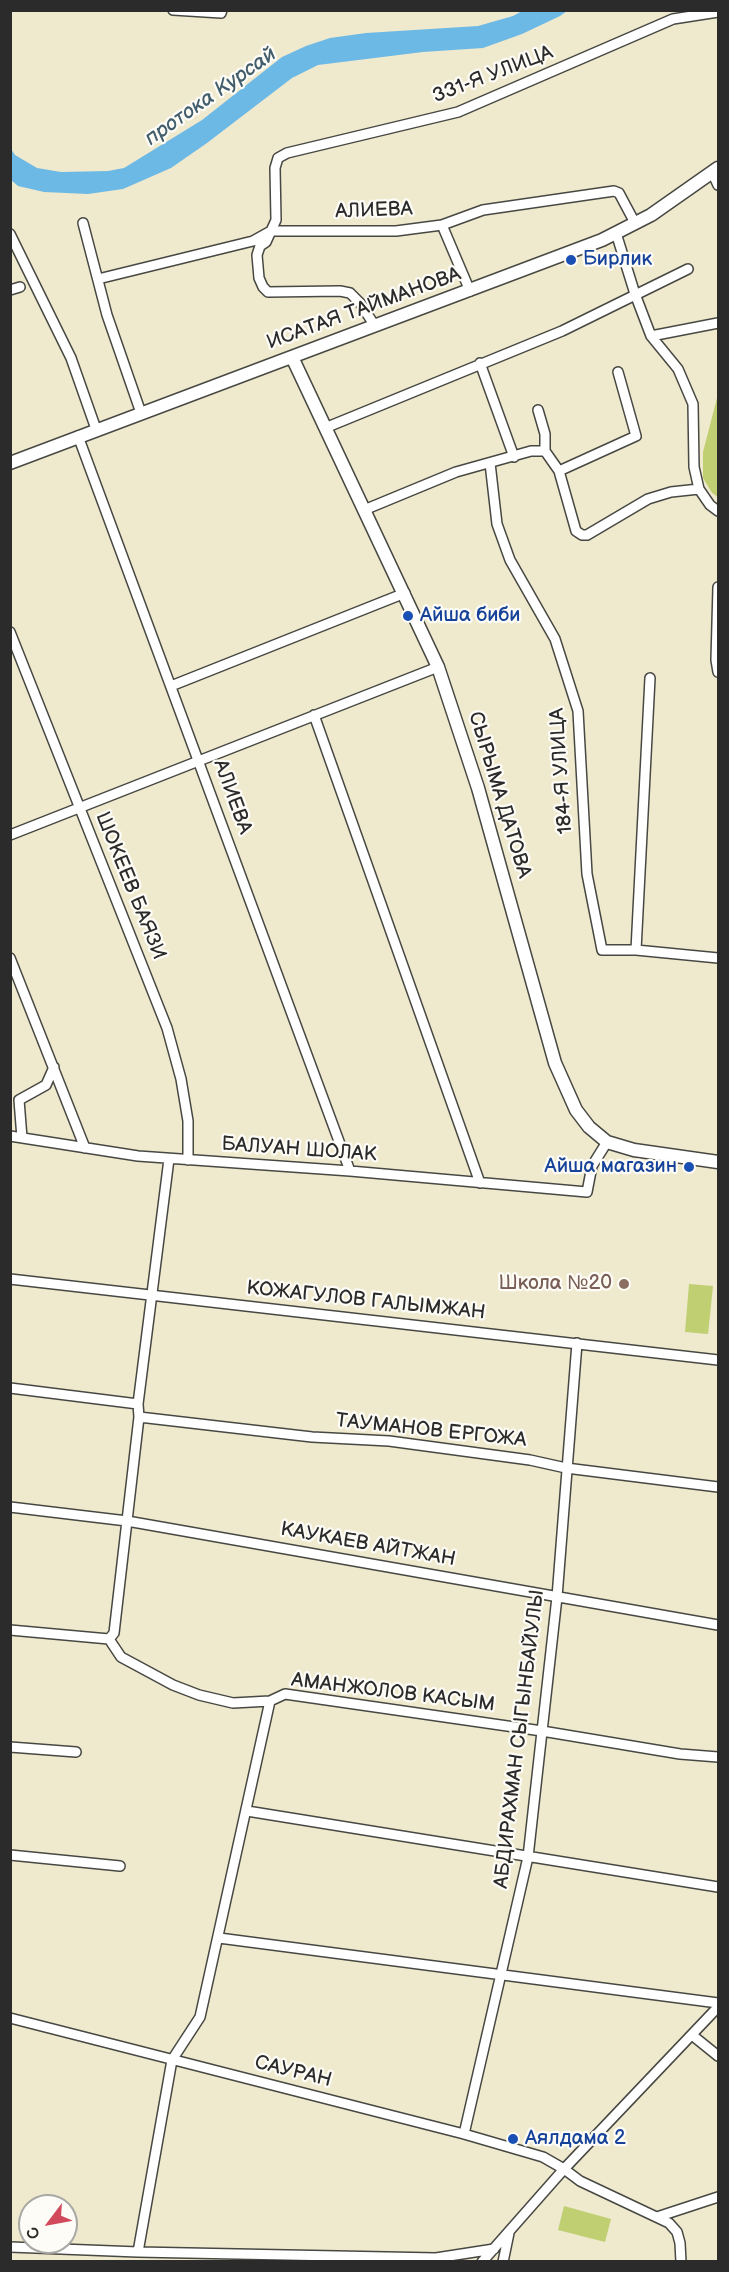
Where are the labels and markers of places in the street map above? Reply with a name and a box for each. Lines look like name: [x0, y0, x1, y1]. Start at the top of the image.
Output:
place label: Бирлик: [583, 248, 652, 272]
marker: Бирлик: [564, 253, 578, 267]
place label: Айша биби: [420, 604, 520, 628]
marker: Айша биби: [401, 609, 415, 623]
place label: Айша магазин: [545, 1155, 677, 1179]
marker: Айша магазин: [682, 1160, 696, 1174]
place label: Школа №20: [499, 1272, 612, 1296]
marker: Школа №20: [617, 1277, 631, 1291]
place label: Аялдама 2: [525, 2127, 626, 2151]
marker: Аялдама 2: [506, 2132, 520, 2146]

